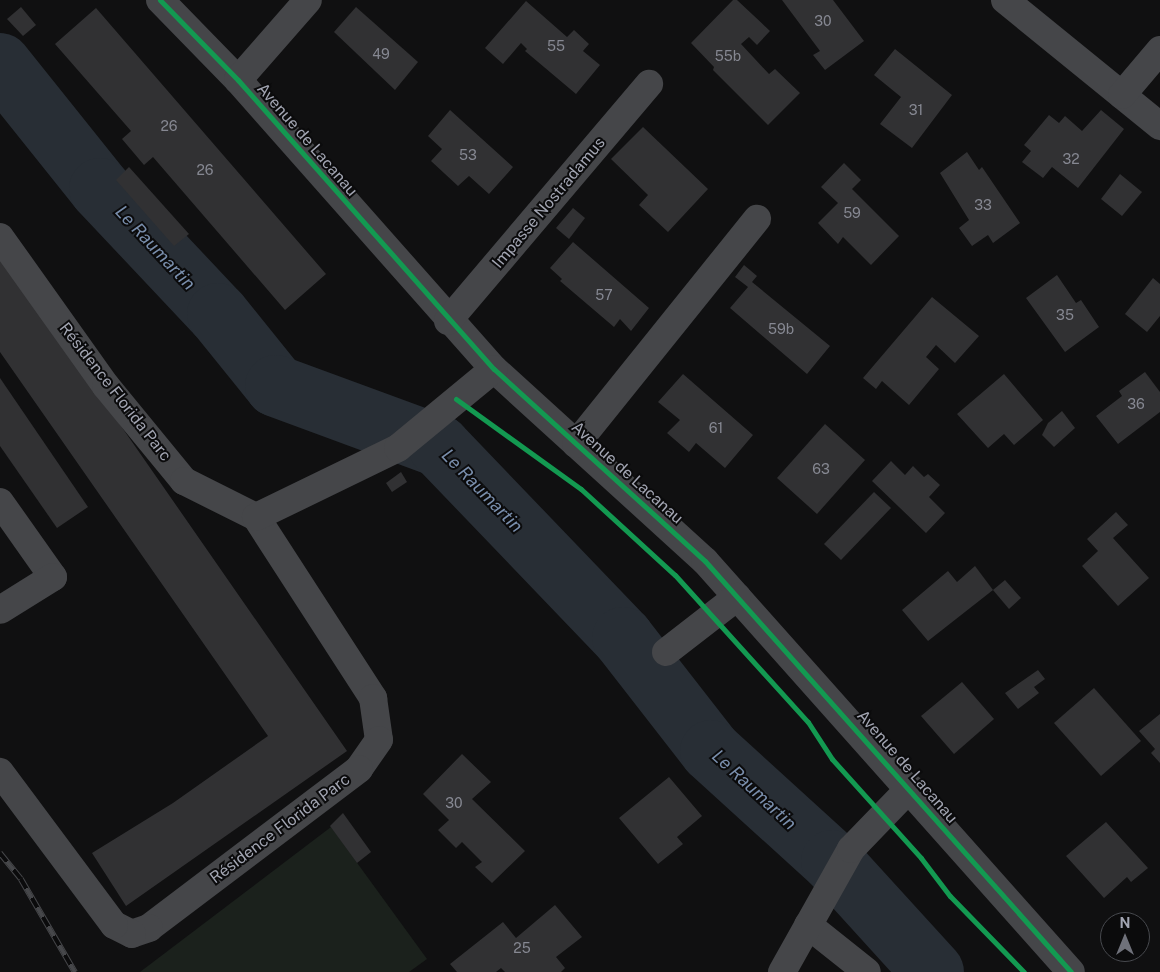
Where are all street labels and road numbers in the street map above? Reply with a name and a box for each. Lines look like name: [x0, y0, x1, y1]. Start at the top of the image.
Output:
street label: Avenue de Lacanau: [253, 79, 361, 201]
street label: Impasse Nostradamus: [489, 134, 609, 272]
street label: Résidence Florida Parc: [55, 319, 175, 465]
street label: Avenue de Lacanau: [567, 418, 687, 528]
street label: Avenue de Lacanau: [853, 706, 961, 828]
street label: Résidence Florida Parc: [206, 770, 354, 888]

